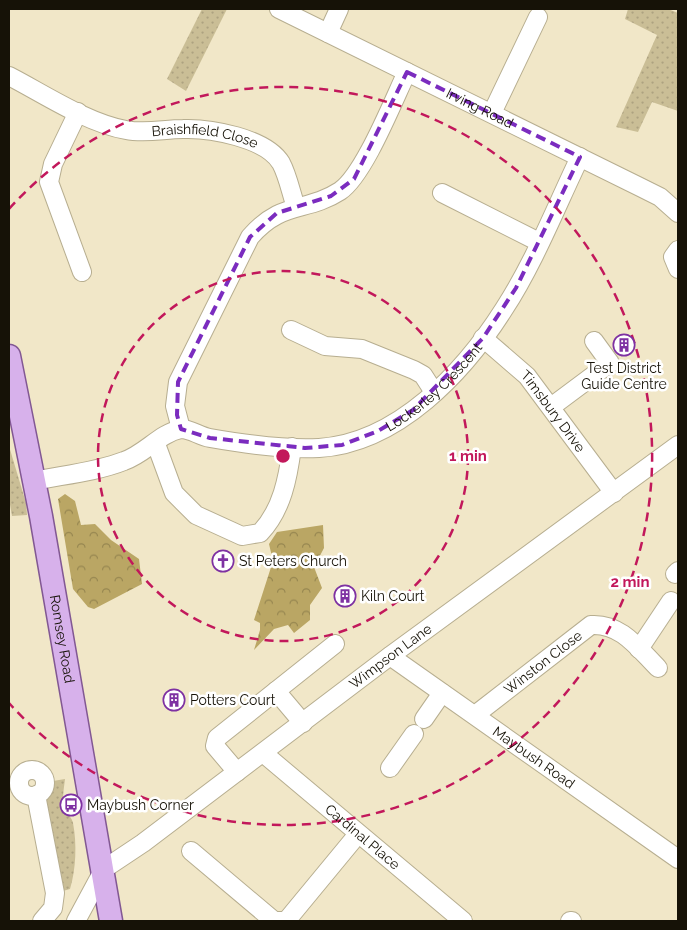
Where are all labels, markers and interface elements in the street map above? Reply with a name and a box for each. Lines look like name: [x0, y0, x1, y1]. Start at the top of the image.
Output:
street label: Irving Road: [444, 85, 516, 131]
street label: Braishfield Close: [151, 121, 261, 151]
building icon: Test District Guide Centre: [612, 333, 636, 357]
street label: Lockerley Crescent: [383, 339, 486, 434]
place label: Test District Guide Centre: [581, 360, 667, 392]
street label: Timsbury Drive: [518, 367, 589, 455]
centre of rings: [274, 447, 292, 465]
text: 1 min: [449, 447, 487, 465]
church icon: St Peters Church: [211, 549, 235, 573]
place label: St Peters Church: [239, 553, 347, 569]
text: 2 min: [611, 573, 649, 591]
building icon: Kiln Court: [333, 584, 357, 608]
place label: Kiln Court: [361, 588, 425, 604]
street label: Romsey Road: [47, 594, 78, 684]
street label: Wimpson Lane: [346, 620, 435, 692]
street label: Winston Close: [501, 627, 585, 697]
building icon: Potters Court: [162, 688, 186, 712]
place label: Potters Court: [190, 692, 276, 708]
street label: Maybush Road: [490, 723, 578, 792]
bus stop icon: Maybush Corner: [59, 793, 83, 817]
place label: Maybush Corner: [87, 797, 194, 813]
street label: Cardinal Place: [322, 801, 403, 873]

